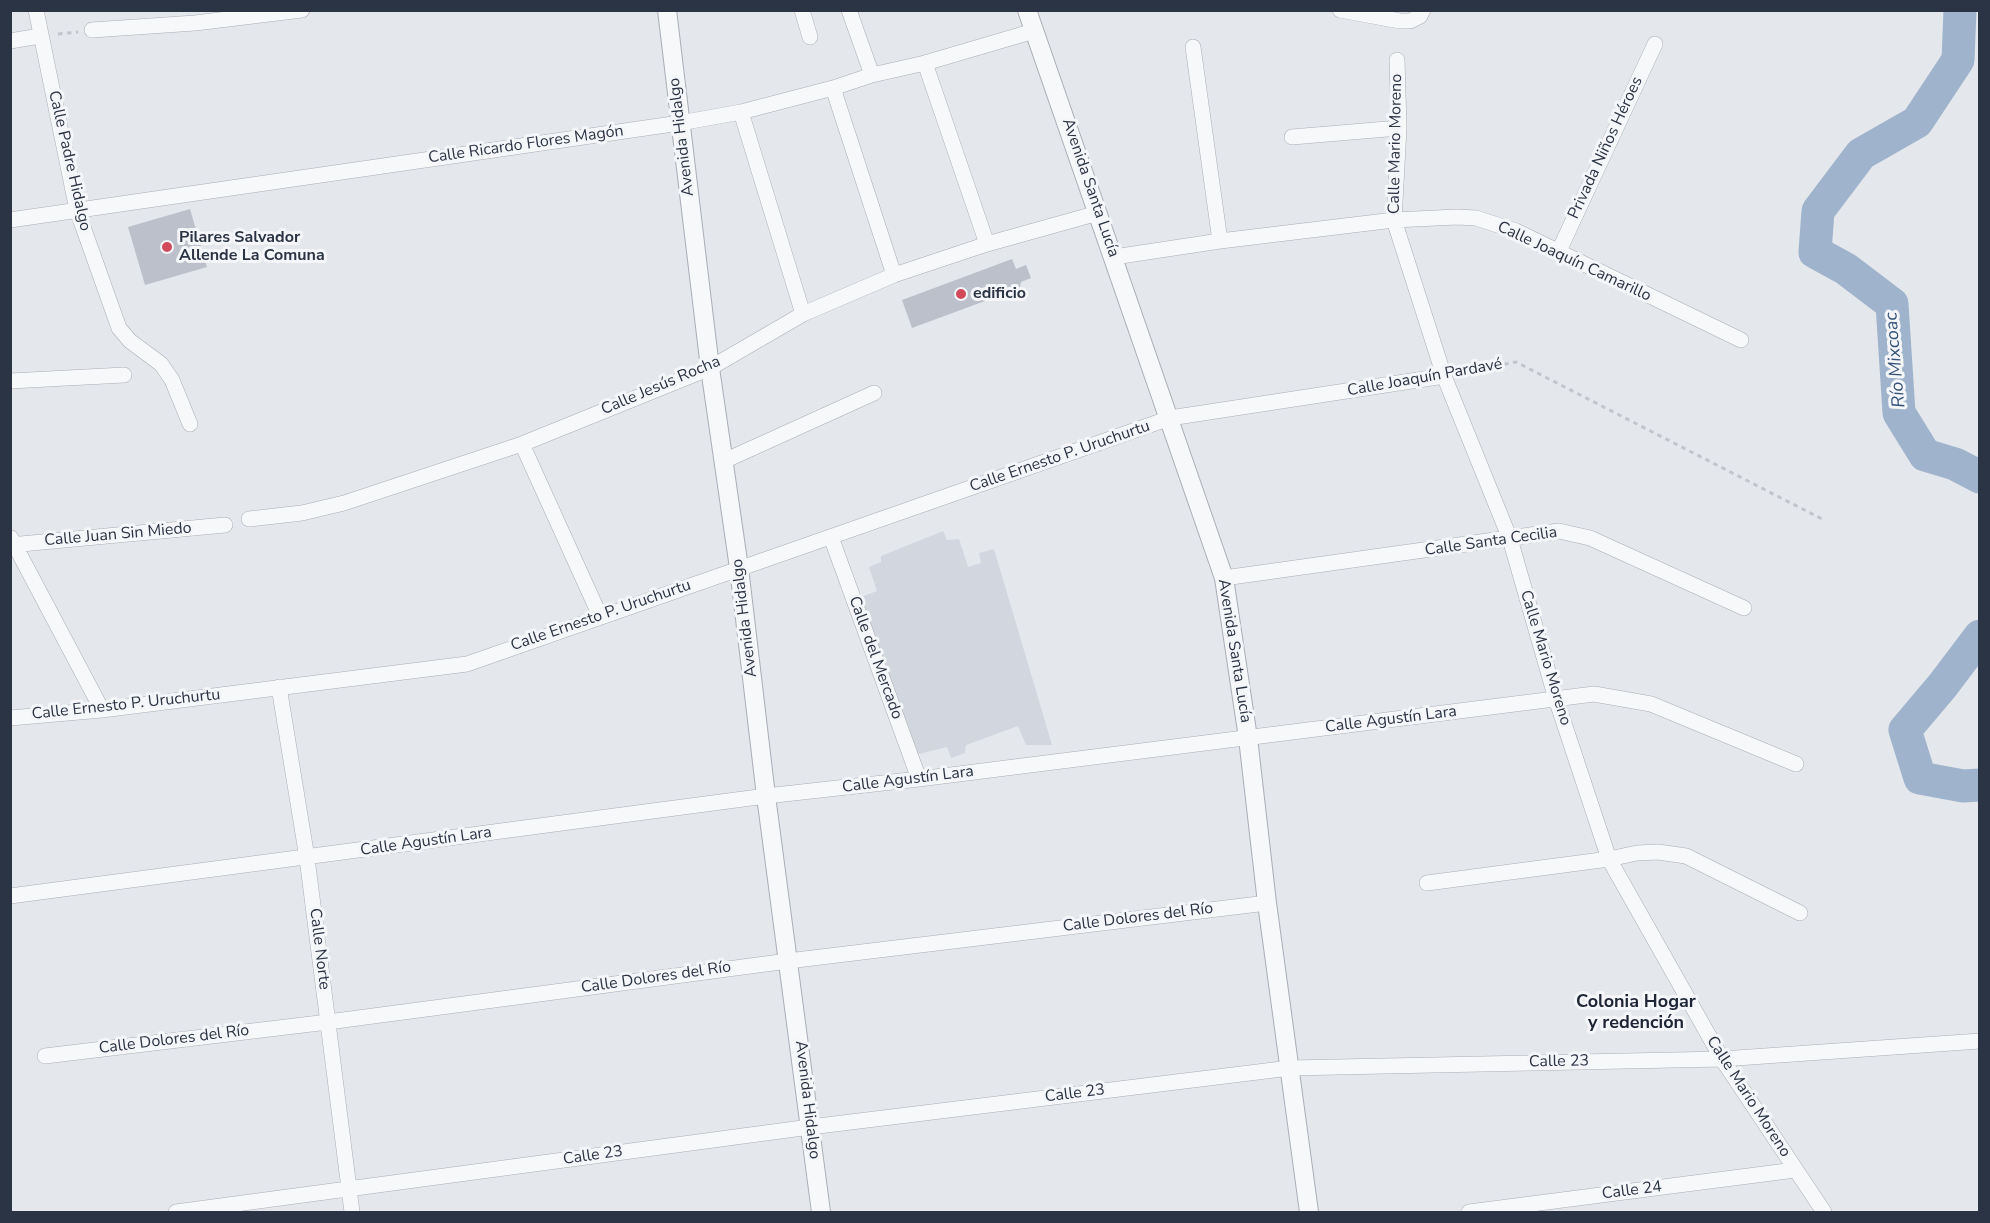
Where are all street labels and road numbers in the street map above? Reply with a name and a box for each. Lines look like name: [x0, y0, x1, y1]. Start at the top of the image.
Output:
street label: Calle Mario Moreno: [1385, 74, 1407, 214]
street label: Privada Niños Héroes: [1565, 74, 1647, 222]
street label: Avenida Hidalgo: [665, 77, 699, 197]
street label: Calle Padre Hidalgo: [44, 89, 94, 233]
street label: Avenida Santa Lucía: [1057, 116, 1123, 260]
street label: Calle Ricardo Flores Magón: [427, 122, 625, 168]
street label: Calle Joaquín Camarillo: [1494, 218, 1654, 306]
street label: Calle Jesús Rocha: [599, 352, 723, 420]
street label: Calle Joaquín Pardavé: [1346, 355, 1504, 401]
street label: Calle Ernesto P. Uruchurtu: [967, 417, 1153, 497]
street label: Calle Juan Sin Miedo: [44, 519, 192, 551]
street label: Calle Santa Cecilia: [1424, 523, 1558, 561]
street label: Avenida Hidalgo: [728, 558, 762, 678]
street label: Calle Ernesto P. Uruchurtu: [508, 576, 694, 656]
street label: Avenida Santa Lucía: [1213, 578, 1255, 724]
street label: Calle Mario Moreno: [1515, 588, 1575, 728]
street label: Calle del Mercado: [844, 594, 906, 722]
street label: Calle Ernesto P. Uruchurtu: [31, 686, 221, 724]
street label: Calle Agustín Lara: [1324, 702, 1458, 738]
street label: Calle Agustín Lara: [841, 762, 975, 798]
street label: Calle Agustín Lara: [359, 823, 493, 861]
street label: Calle Dolores del Río: [1062, 899, 1214, 937]
street label: Calle Norte: [304, 907, 334, 991]
street label: Calle Dolores del Río: [580, 958, 732, 998]
street label: Calle Dolores del Río: [98, 1021, 250, 1059]
street label: Calle Mario Moreno: [1702, 1033, 1794, 1161]
street label: Avenida Hidalgo: [790, 1040, 824, 1160]
street label: Calle 23: [1529, 1052, 1589, 1072]
street label: Calle 23: [1044, 1081, 1106, 1107]
street label: Calle 23: [562, 1142, 624, 1170]
street label: Calle 24: [1601, 1178, 1663, 1204]

